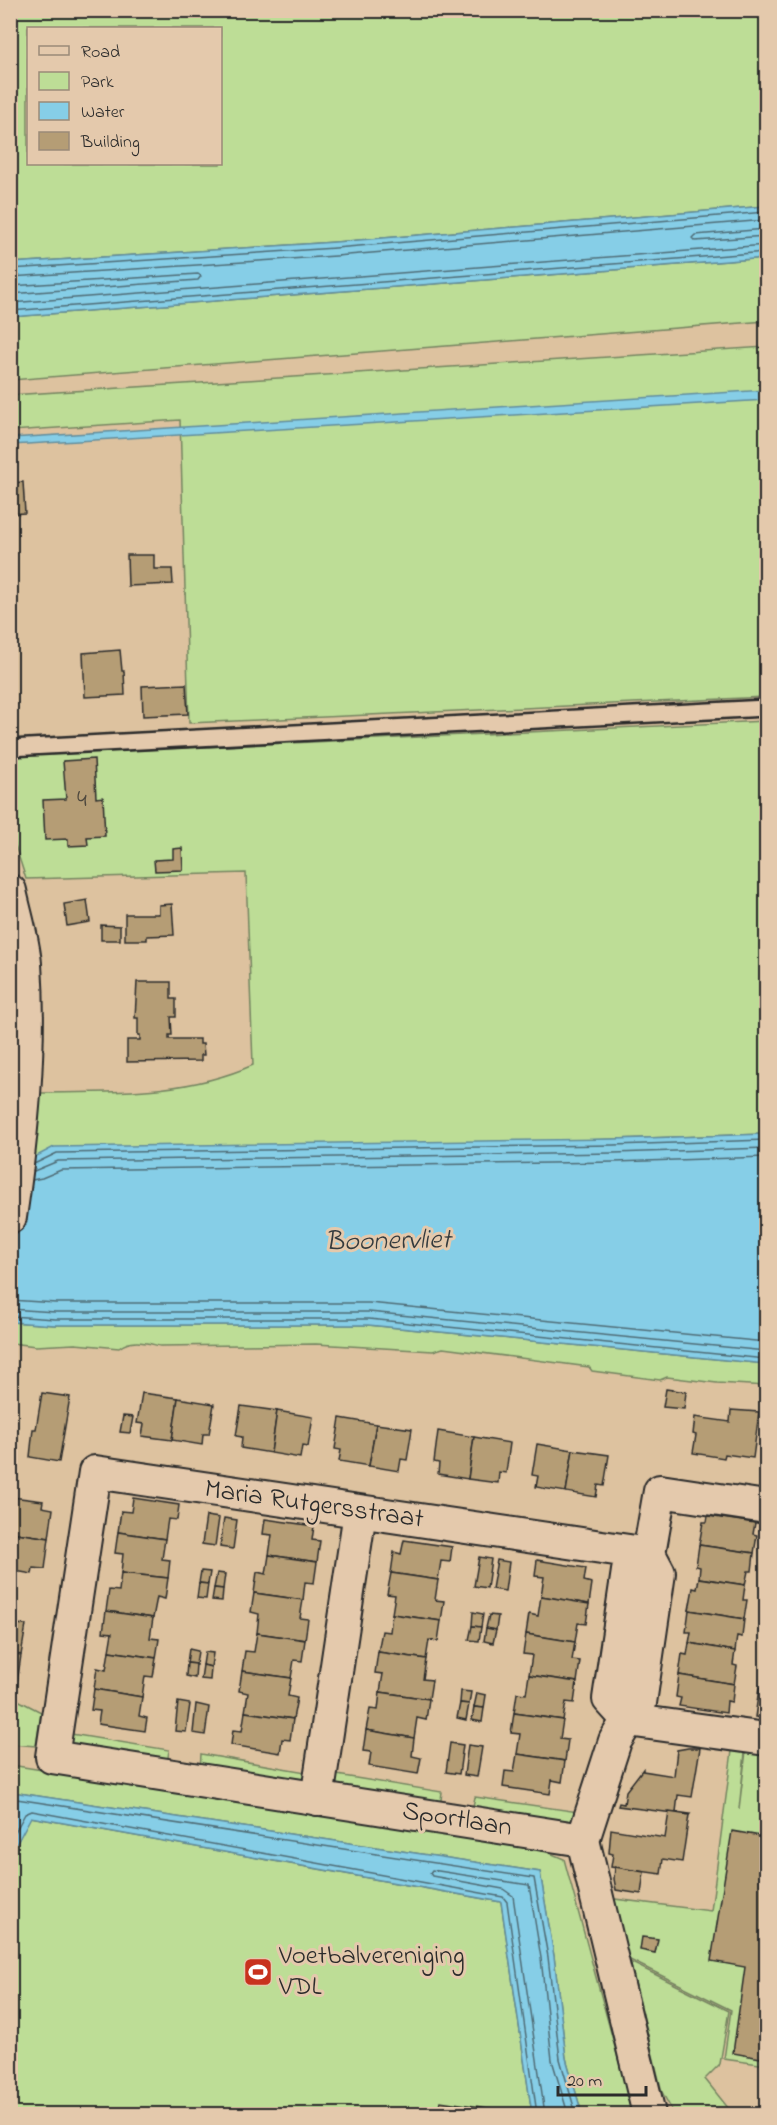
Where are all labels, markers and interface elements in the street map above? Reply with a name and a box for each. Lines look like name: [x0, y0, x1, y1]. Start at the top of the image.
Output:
legend: [27, 27, 222, 165]
text: Road: [81, 40, 120, 66]
text: Park: [81, 70, 114, 96]
text: Water: [81, 100, 125, 126]
text: Building: [80, 130, 140, 157]
house number: 4: [77, 783, 87, 818]
water label: Boonervliet: [325, 1220, 454, 1264]
street label: Maria Rutgersstraat: [202, 1470, 426, 1540]
street label: Sportlaan: [399, 1792, 515, 1848]
place label: Voetbalvereniging VDL: [278, 1937, 465, 2007]
sports icon: Voetbalvereniging VDL: [242, 1956, 274, 1988]
scale bar: [558, 2059, 646, 2097]
text: 20 m: [567, 2069, 602, 2095]

